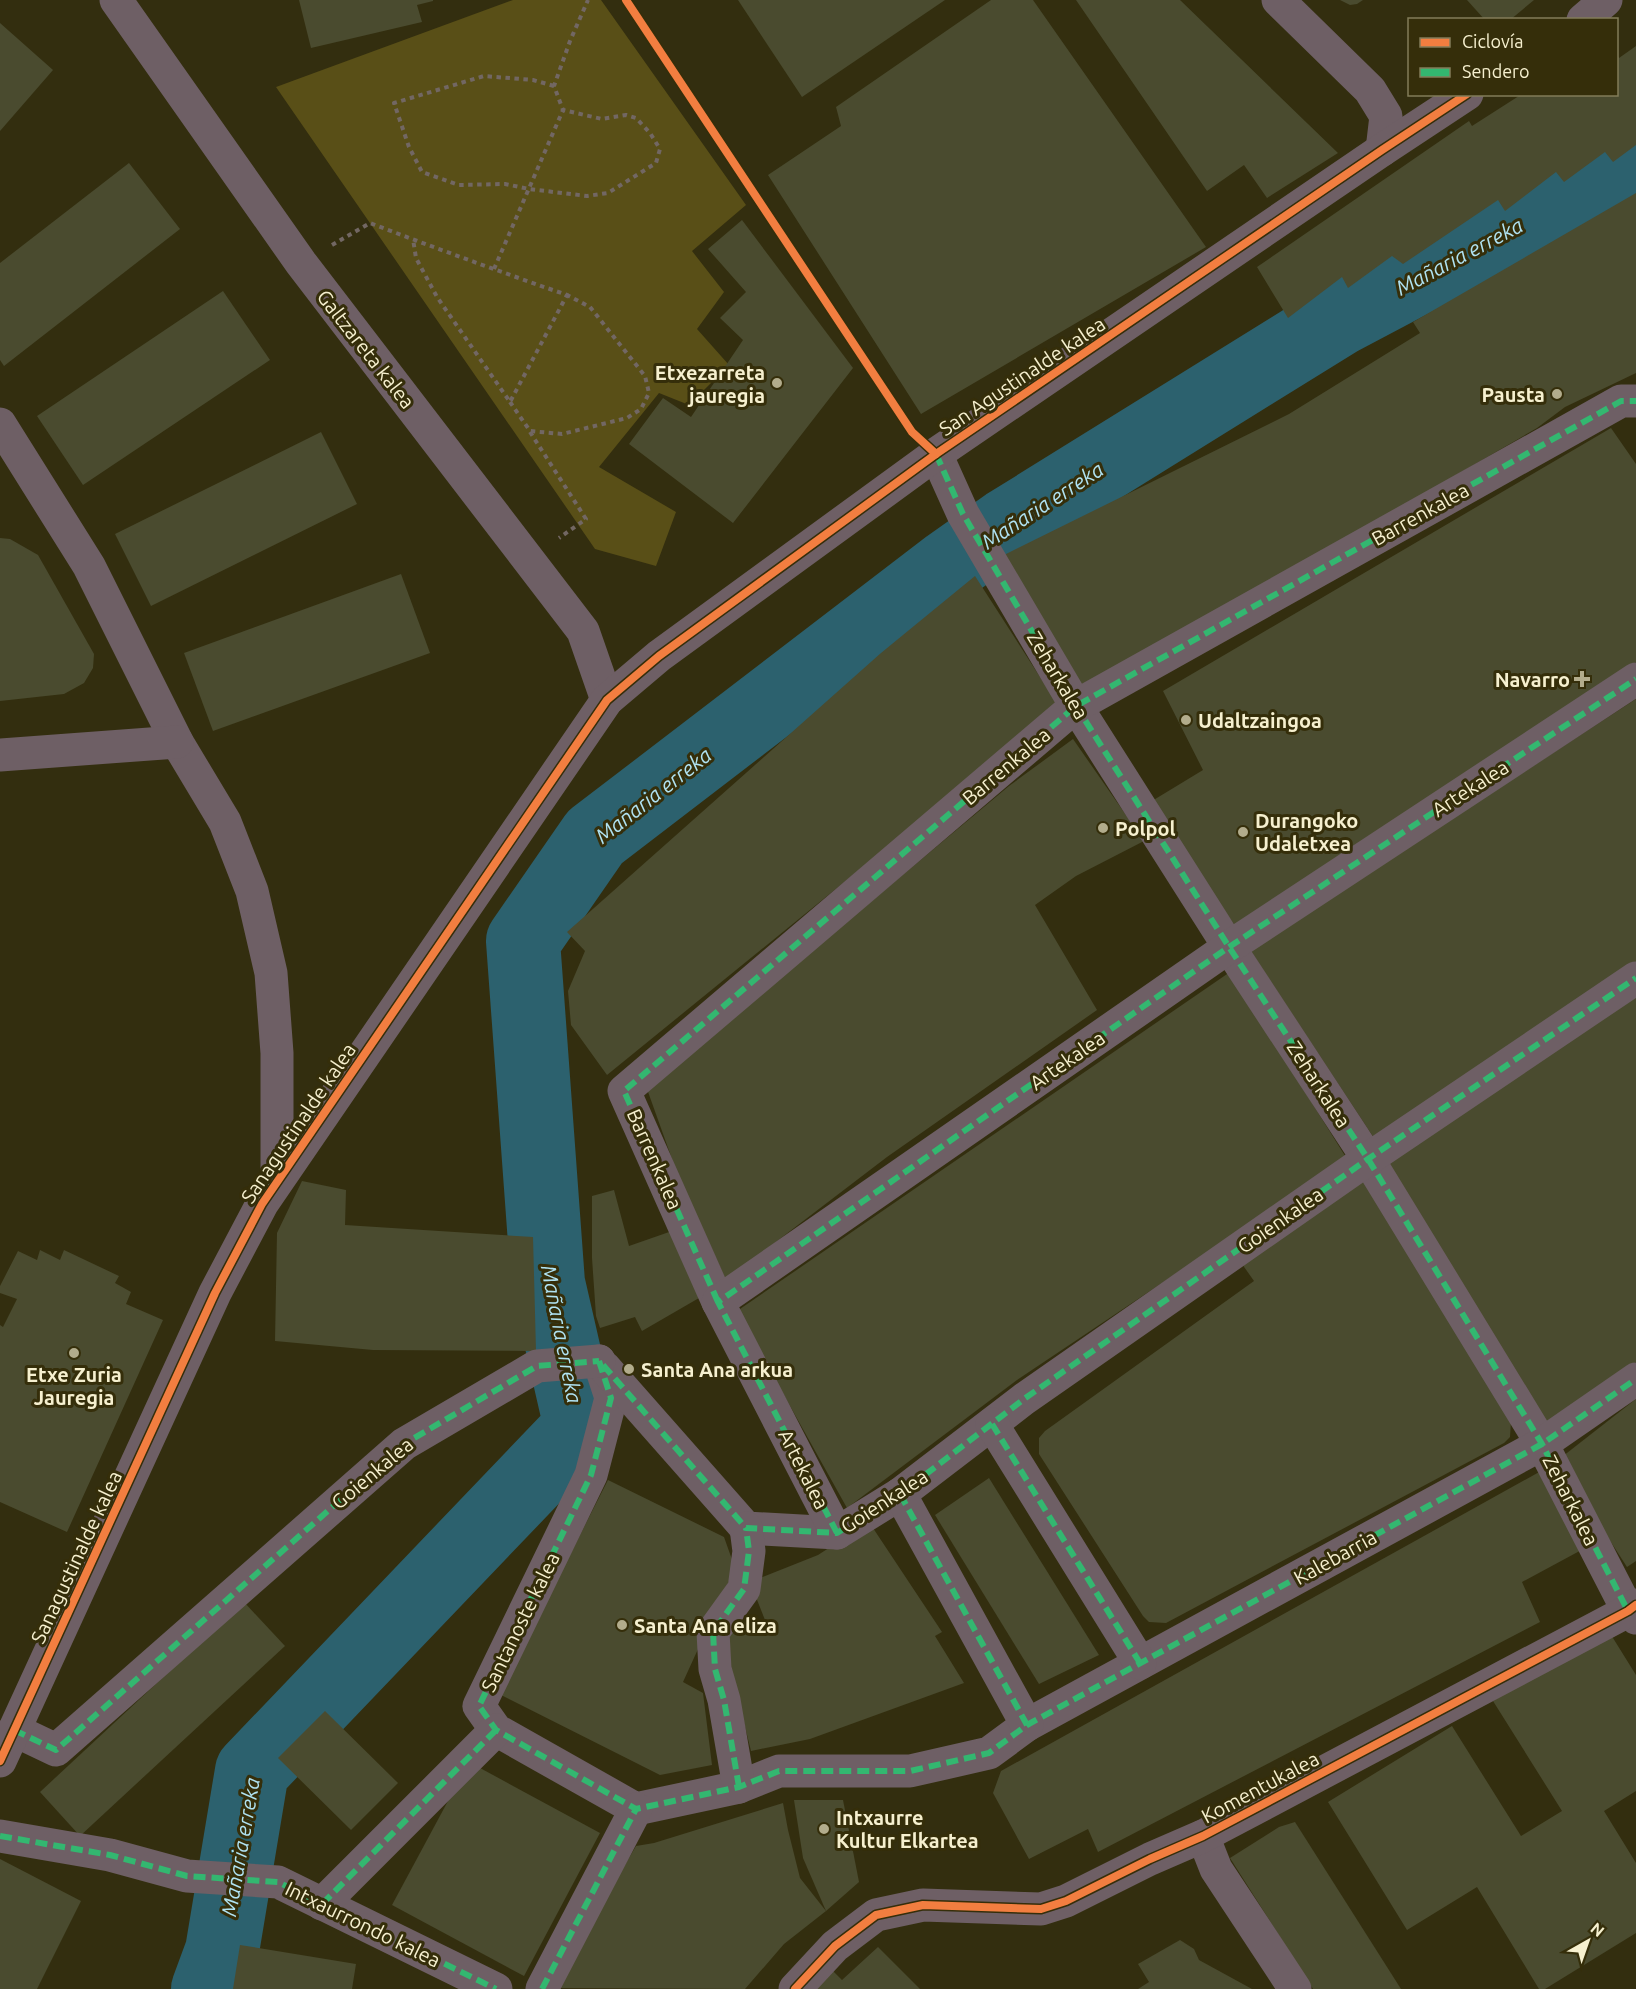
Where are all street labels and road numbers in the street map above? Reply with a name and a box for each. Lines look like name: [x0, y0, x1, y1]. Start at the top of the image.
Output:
street label: Galtzareta kalea: [313, 285, 419, 413]
street label: San Agustinalde kalea: [935, 312, 1109, 440]
street label: Barrenkalea: [1367, 478, 1473, 550]
street label: Zeharkalea: [1023, 627, 1093, 723]
street label: Barrenkalea: [957, 723, 1055, 809]
street label: Artekalea: [1428, 755, 1512, 821]
street label: Artekalea: [1025, 1026, 1109, 1094]
street label: Zeharkalea: [1283, 1036, 1355, 1132]
street label: Sanagustinalde kalea: [236, 1039, 360, 1207]
street label: Barrenkalea: [623, 1105, 687, 1213]
street label: Goienkalea: [1233, 1182, 1327, 1258]
street label: Artekalea: [774, 1425, 834, 1513]
street label: Goienkalea: [327, 1432, 417, 1514]
street label: Zeharkalea: [1538, 1451, 1604, 1549]
street label: Goienkalea: [836, 1464, 932, 1538]
street label: Sanagustinalde kalea: [26, 1467, 126, 1647]
street label: Kalebarria: [1290, 1525, 1380, 1589]
street label: Santanoste kalea: [476, 1548, 564, 1696]
street label: Komentukalea: [1197, 1746, 1323, 1828]
street label: Intxaurrondo kalea: [282, 1876, 444, 1972]

